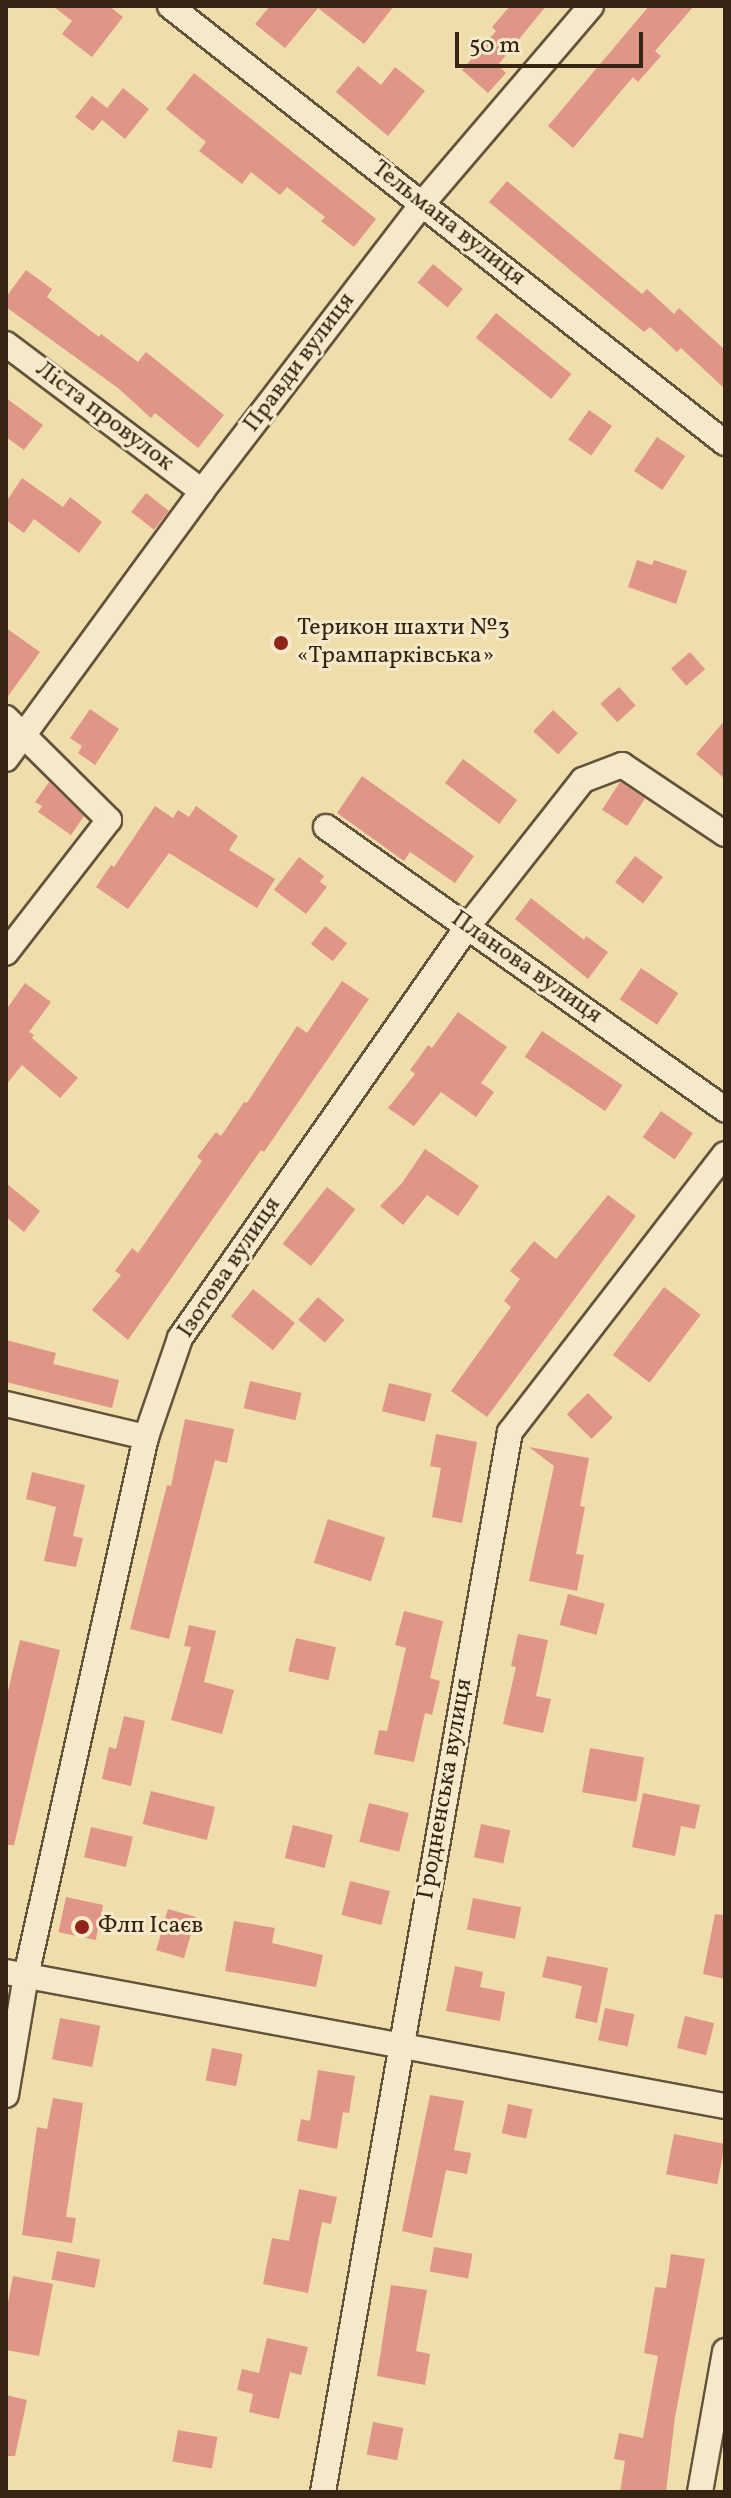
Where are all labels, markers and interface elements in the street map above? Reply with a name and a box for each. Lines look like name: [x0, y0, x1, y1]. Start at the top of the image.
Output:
scale bar: [459, 16, 647, 66]
text: 50 m: [469, 29, 521, 63]
street label: Тельмана вулиця: [365, 155, 531, 293]
street label: Правди вулиця: [238, 288, 362, 438]
street label: Ліста провулок: [29, 356, 179, 478]
place label: Терикон шахти №3 «Трампарківська»: [297, 615, 510, 671]
marker: Терикон шахти №3 «Трампарківська»: [272, 634, 290, 652]
street label: Планова вулиця: [445, 905, 607, 1031]
street label: Ізотова вулиця: [172, 1192, 288, 1344]
street label: Гродненська вулиця: [412, 1676, 480, 1902]
place label: Флп Ісаєв: [98, 1913, 203, 1941]
marker: Флп Ісаєв: [73, 1918, 91, 1936]

